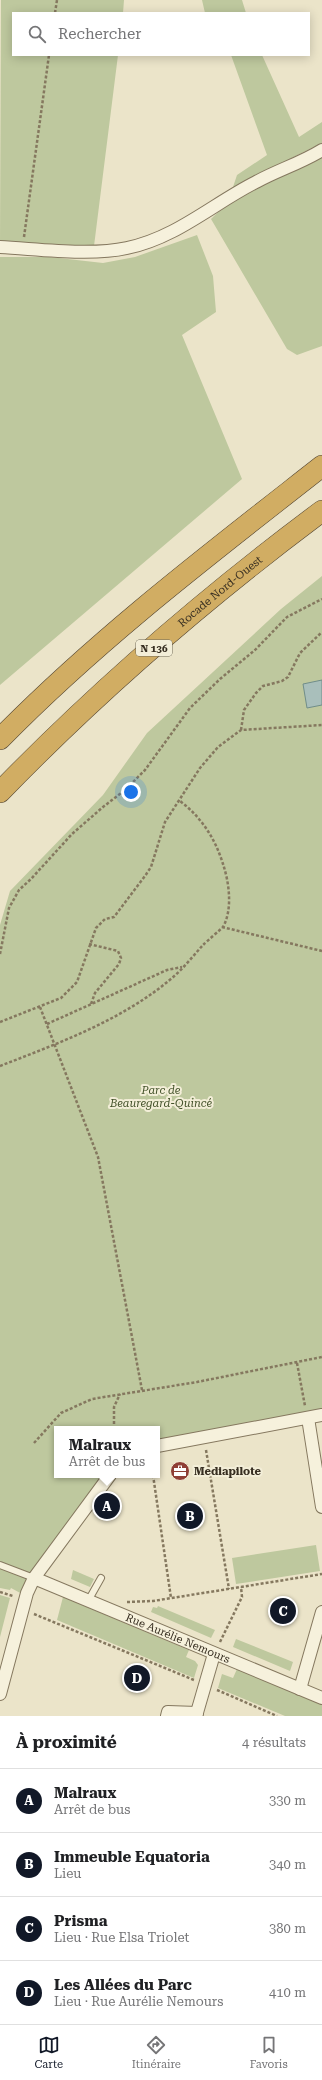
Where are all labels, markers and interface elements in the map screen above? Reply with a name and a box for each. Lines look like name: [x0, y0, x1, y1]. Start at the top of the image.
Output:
search box: [12, 12, 310, 56]
icon: search: [26, 23, 48, 45]
text: Rechercher: [58, 25, 141, 43]
street label: Rocade Nord-Ouest: [175, 553, 265, 629]
road number: N 136: [136, 640, 172, 656]
your location: [121, 782, 141, 802]
park label: Parc de Beauregard-Quincé: [109, 1084, 213, 1110]
popup: [54, 1426, 160, 1478]
text: Malraux: [69, 1436, 131, 1454]
text: Arrêt de bus: [69, 1454, 145, 1469]
office icon: Mediapilote: [169, 1460, 191, 1482]
place label: Mediapilote: [194, 1465, 262, 1478]
pin: A: [94, 1491, 120, 1521]
pin: B: [177, 1501, 203, 1531]
pin: C: [270, 1596, 296, 1626]
street label: Rue Aurélie Nemours: [124, 1610, 232, 1666]
pin: D: [124, 1663, 150, 1693]
text: À proximité: [16, 1732, 117, 1752]
text: 4 résultats: [242, 1735, 306, 1750]
text: Malraux: [54, 1784, 116, 1802]
text: A: [24, 1793, 34, 1808]
text: 330 m: [269, 1793, 306, 1808]
text: Arrêt de bus: [54, 1802, 130, 1817]
text: Immeuble Equatoria: [54, 1848, 210, 1866]
text: B: [24, 1857, 34, 1872]
text: 340 m: [269, 1857, 306, 1872]
text: Lieu: [54, 1866, 81, 1881]
text: Prisma: [54, 1912, 107, 1930]
text: C: [24, 1921, 34, 1936]
text: 380 m: [269, 1921, 306, 1936]
text: Lieu · Rue Elsa Triolet: [54, 1930, 189, 1945]
text: Les Allées du Parc: [54, 1976, 192, 1994]
text: D: [24, 1985, 34, 2000]
text: 410 m: [269, 1985, 306, 2000]
text: Lieu · Rue Aurélie Nemours: [54, 1994, 223, 2009]
tab: Carte: [34, 2034, 63, 2071]
tab: Itinéraire: [132, 2034, 181, 2071]
tab: Favoris: [250, 2034, 288, 2071]

